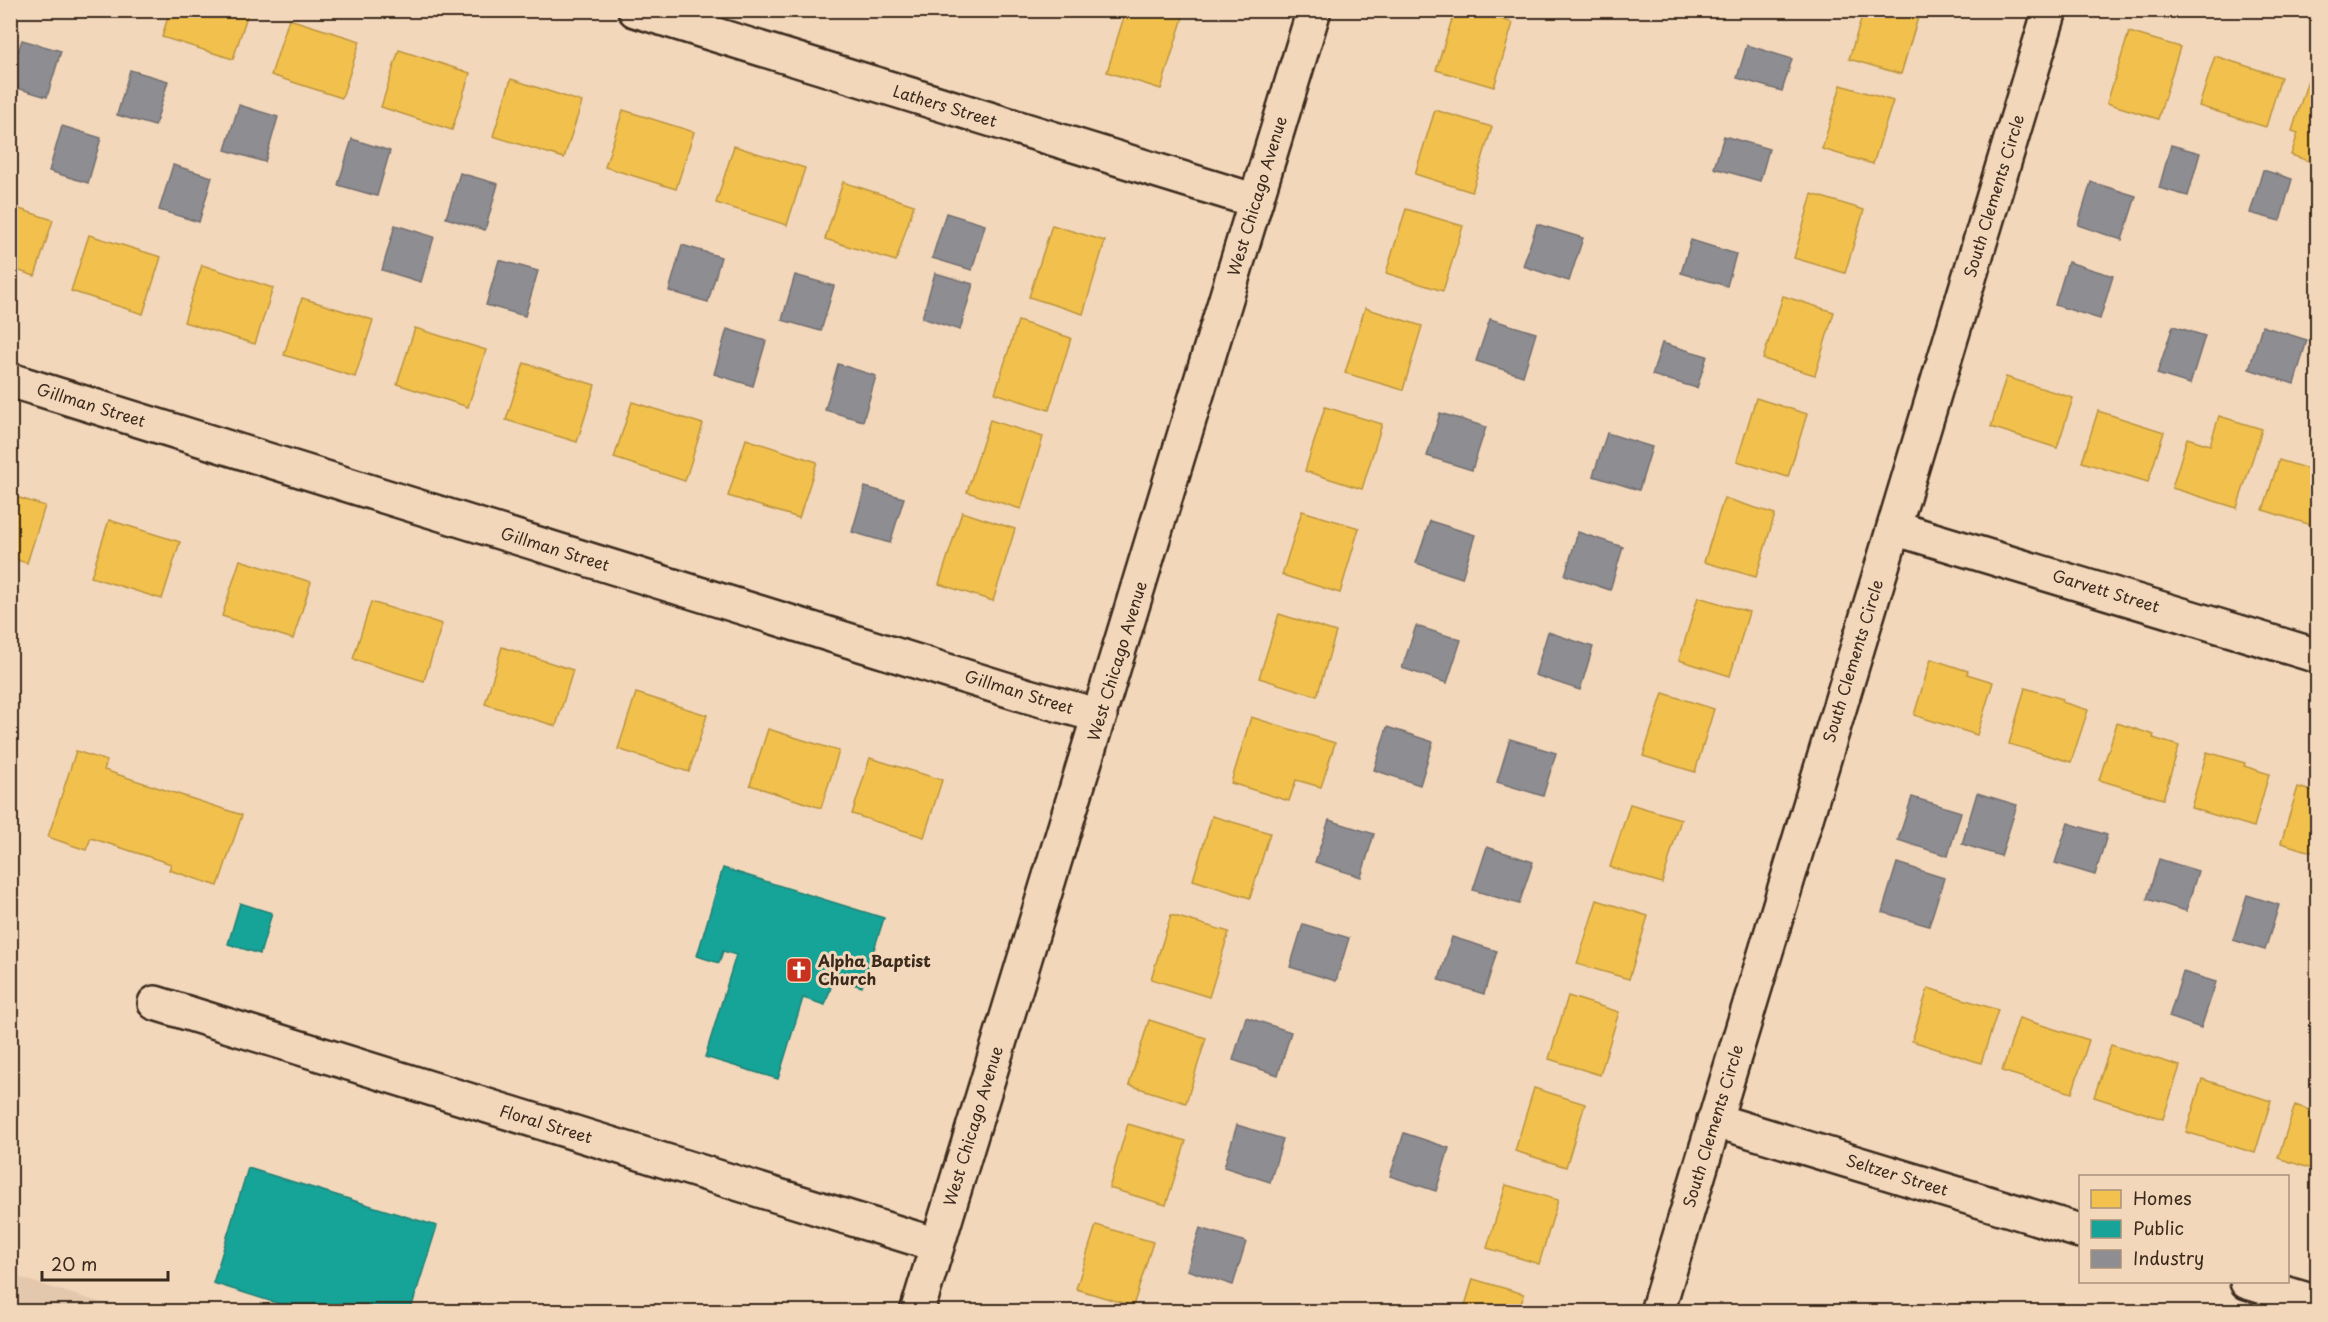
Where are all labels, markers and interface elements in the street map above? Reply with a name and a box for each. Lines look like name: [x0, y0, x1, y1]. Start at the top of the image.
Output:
street label: Lathers Street: [890, 78, 1001, 132]
street label: South Clements Circle: [1957, 111, 2029, 280]
street label: West Chicago Avenue: [1220, 113, 1292, 279]
street label: Gillman Street: [34, 376, 149, 432]
street label: Gillman Street: [498, 520, 613, 576]
street label: Garvett Street: [2050, 562, 2163, 618]
street label: South Clements Circle: [1816, 576, 1888, 745]
street label: West Chicago Avenue: [1080, 578, 1152, 744]
street label: Gillman Street: [962, 663, 1077, 719]
place label: Alpha Baptist Church: [817, 948, 931, 990]
church icon: Alpha Baptist Church: [784, 955, 814, 985]
street label: South Clements Circle: [1676, 1041, 1748, 1210]
street label: West Chicago Avenue: [936, 1043, 1008, 1209]
street label: Floral Street: [497, 1098, 596, 1149]
street label: Seltzer Street: [1843, 1147, 1951, 1201]
legend: [2079, 1175, 2289, 1283]
text: Homes: [2133, 1184, 2191, 1211]
text: Public: [2133, 1214, 2184, 1241]
scale bar: [42, 1244, 168, 1282]
text: Industry: [2133, 1244, 2204, 1271]
text: 20 m: [51, 1250, 97, 1277]

